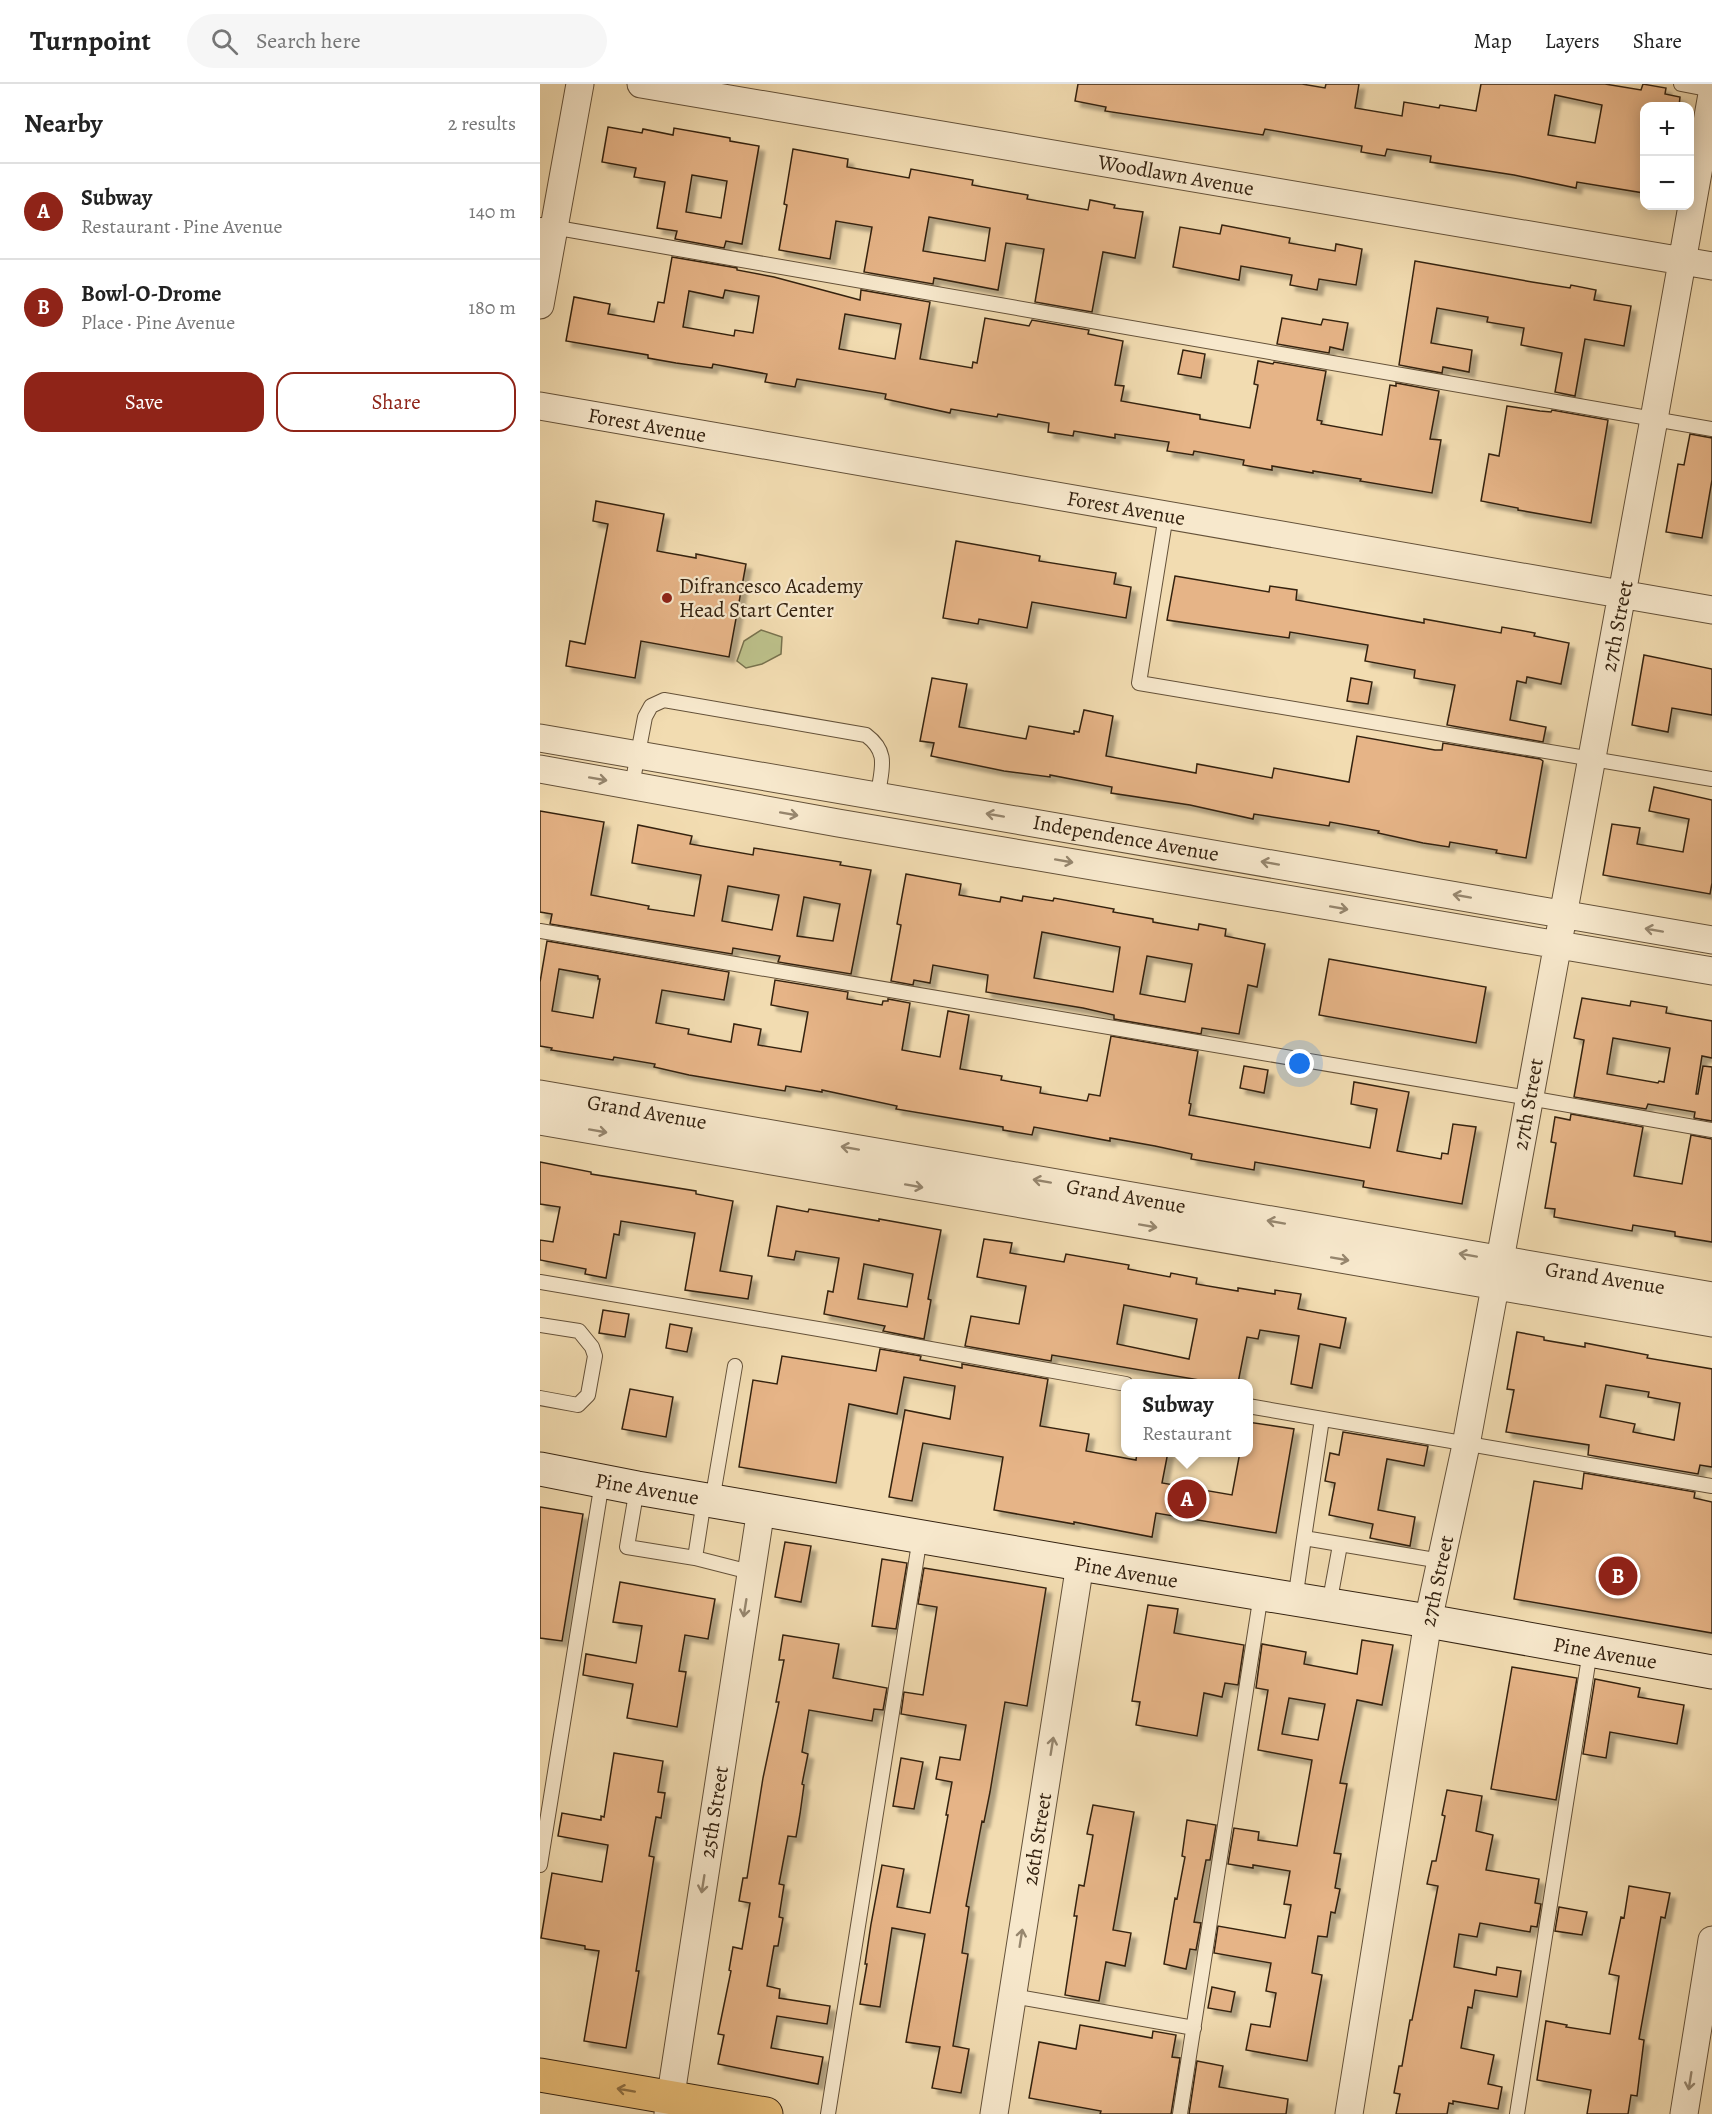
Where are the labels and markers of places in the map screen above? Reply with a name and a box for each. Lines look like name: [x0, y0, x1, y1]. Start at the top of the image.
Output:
place label: Difrancesco Academy Head Start Center: [679, 572, 864, 624]
marker: Difrancesco Academy Head Start Center: [660, 591, 674, 605]
pin: A: [1168, 1476, 1206, 1522]
pin: B: [1598, 1554, 1638, 1598]

